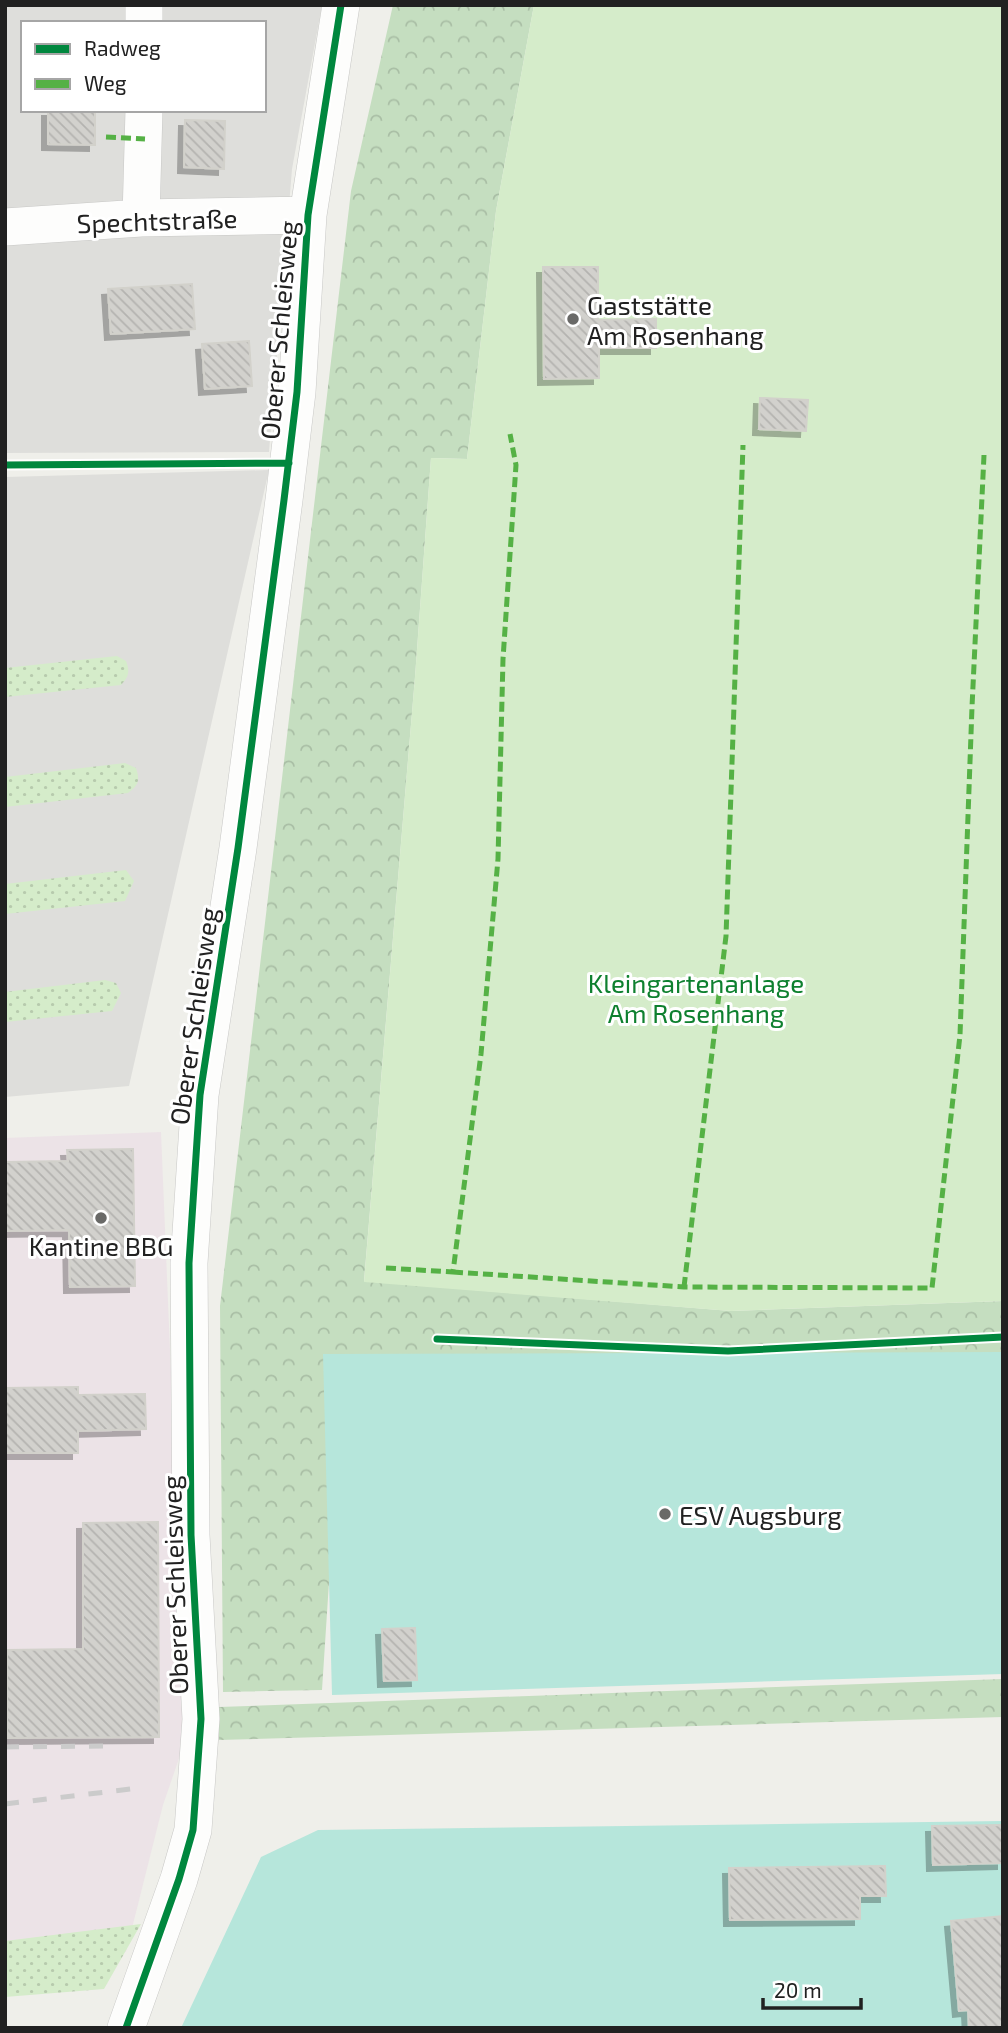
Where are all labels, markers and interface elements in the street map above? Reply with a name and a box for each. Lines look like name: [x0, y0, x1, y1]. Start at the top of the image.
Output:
legend: [21, 21, 266, 112]
text: Radweg: [84, 35, 161, 60]
text: Weg: [84, 70, 127, 95]
street label: Spechtstraße: [76, 202, 238, 238]
street label: Oberer Schleisweg: [253, 219, 303, 441]
place label: Gaststätte Am Rosenhang: [587, 289, 764, 350]
marker: Gaststätte Am Rosenhang: [565, 311, 581, 327]
street label: Oberer Schleisweg: [162, 905, 224, 1127]
park label: Kleingartenanlage Am Rosenhang: [588, 967, 804, 1028]
marker: Kantine BBG: [93, 1210, 109, 1226]
place label: Kantine BBG: [29, 1230, 173, 1261]
street label: Oberer Schleisweg: [155, 1475, 193, 1695]
place label: ESV Augsburg: [679, 1499, 842, 1530]
marker: ESV Augsburg: [657, 1506, 673, 1522]
scale bar: [763, 1966, 861, 2010]
text: 20 m: [774, 1977, 822, 2002]

